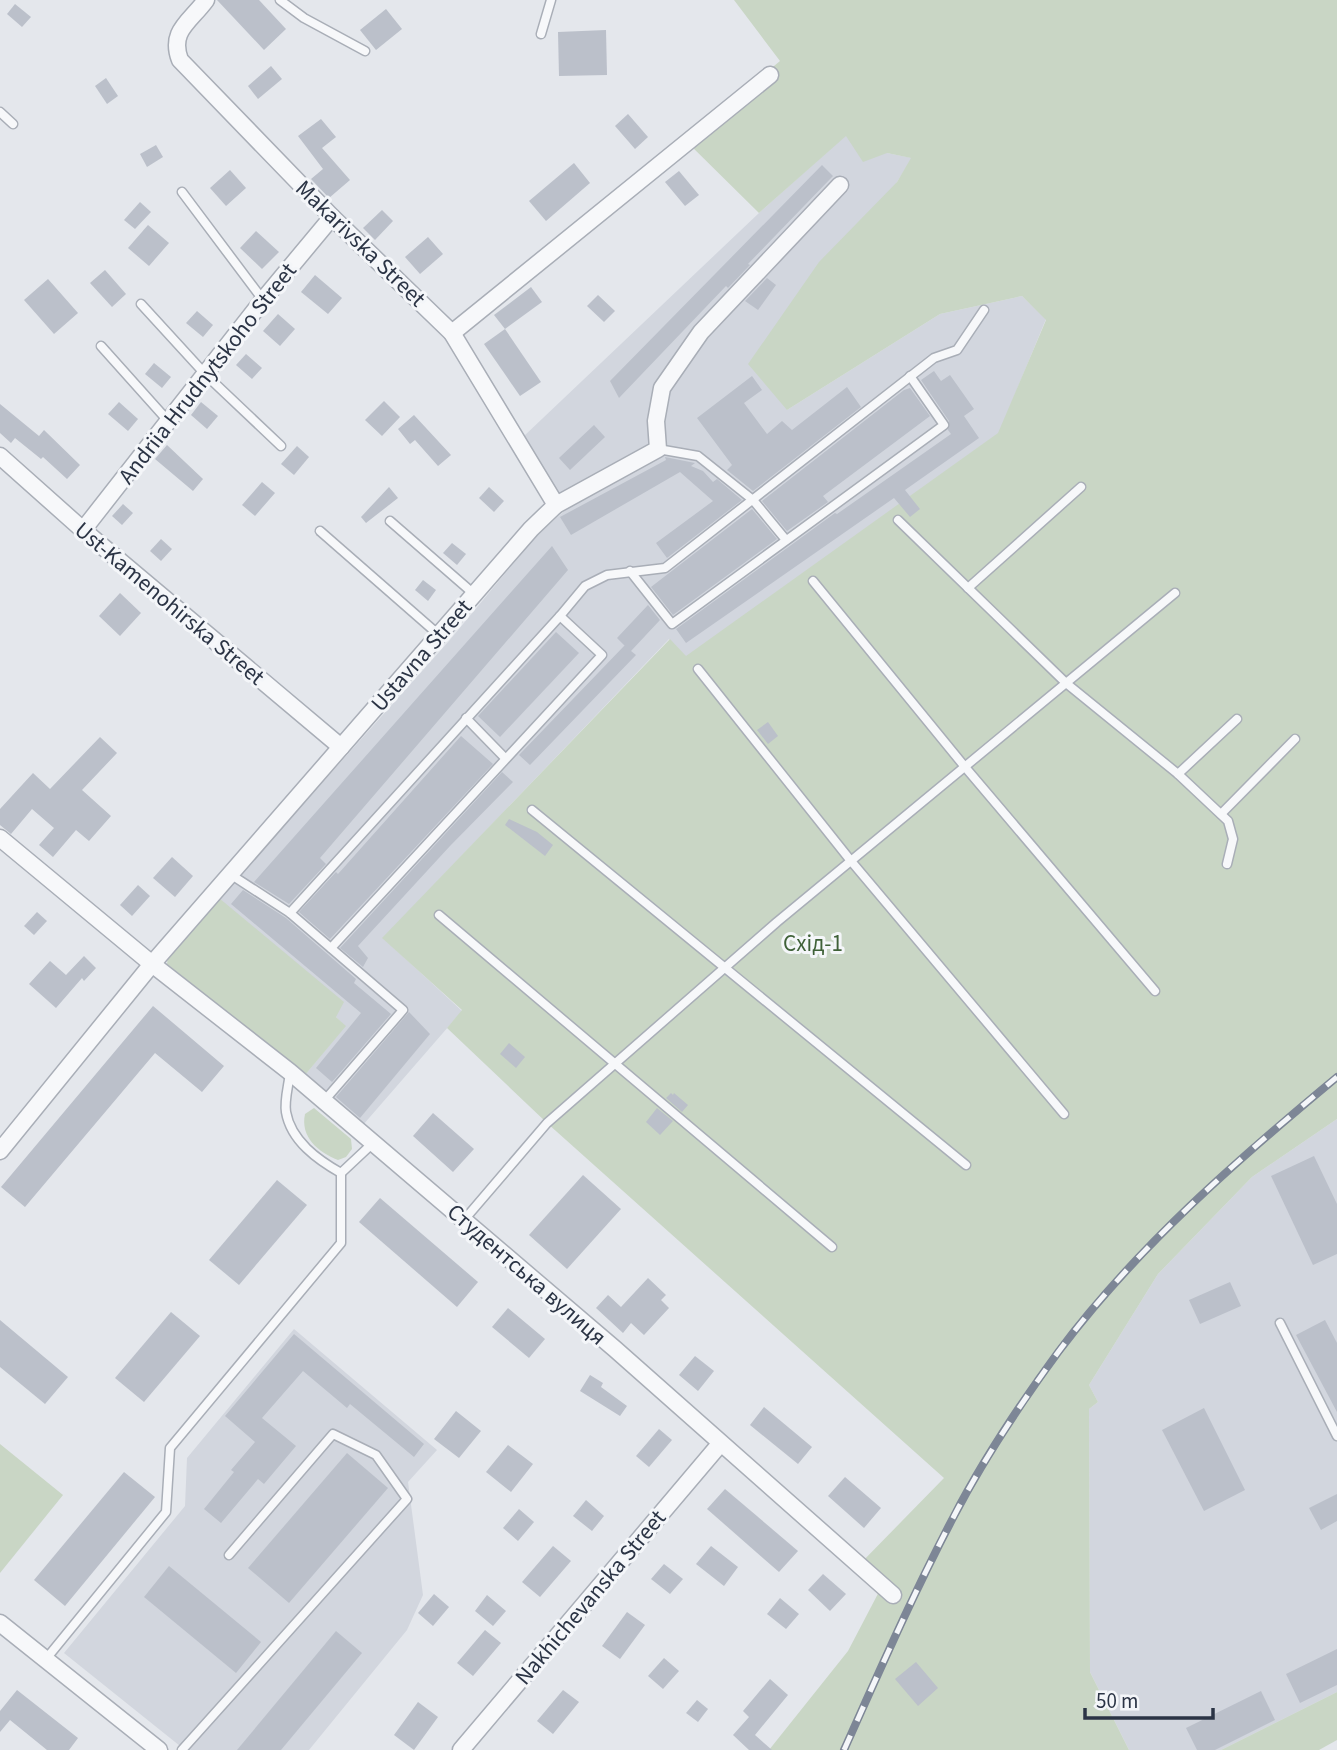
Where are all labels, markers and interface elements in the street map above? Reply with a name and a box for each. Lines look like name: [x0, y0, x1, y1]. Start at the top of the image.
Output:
street label: Makarivska Street: [288, 172, 433, 314]
street label: Andriia Hrudnytskoho Street: [110, 256, 304, 491]
street label: Ust-Kamenohirska Street: [67, 514, 272, 693]
street label: Ustavna Street: [363, 592, 480, 719]
park label: Схід-1: [783, 927, 843, 960]
street label: Студентська вулиця: [440, 1196, 614, 1353]
street label: Nakhichevanska Street: [507, 1502, 674, 1692]
scale bar: [1085, 1676, 1213, 1720]
text: 50 m: [1096, 1686, 1138, 1716]

